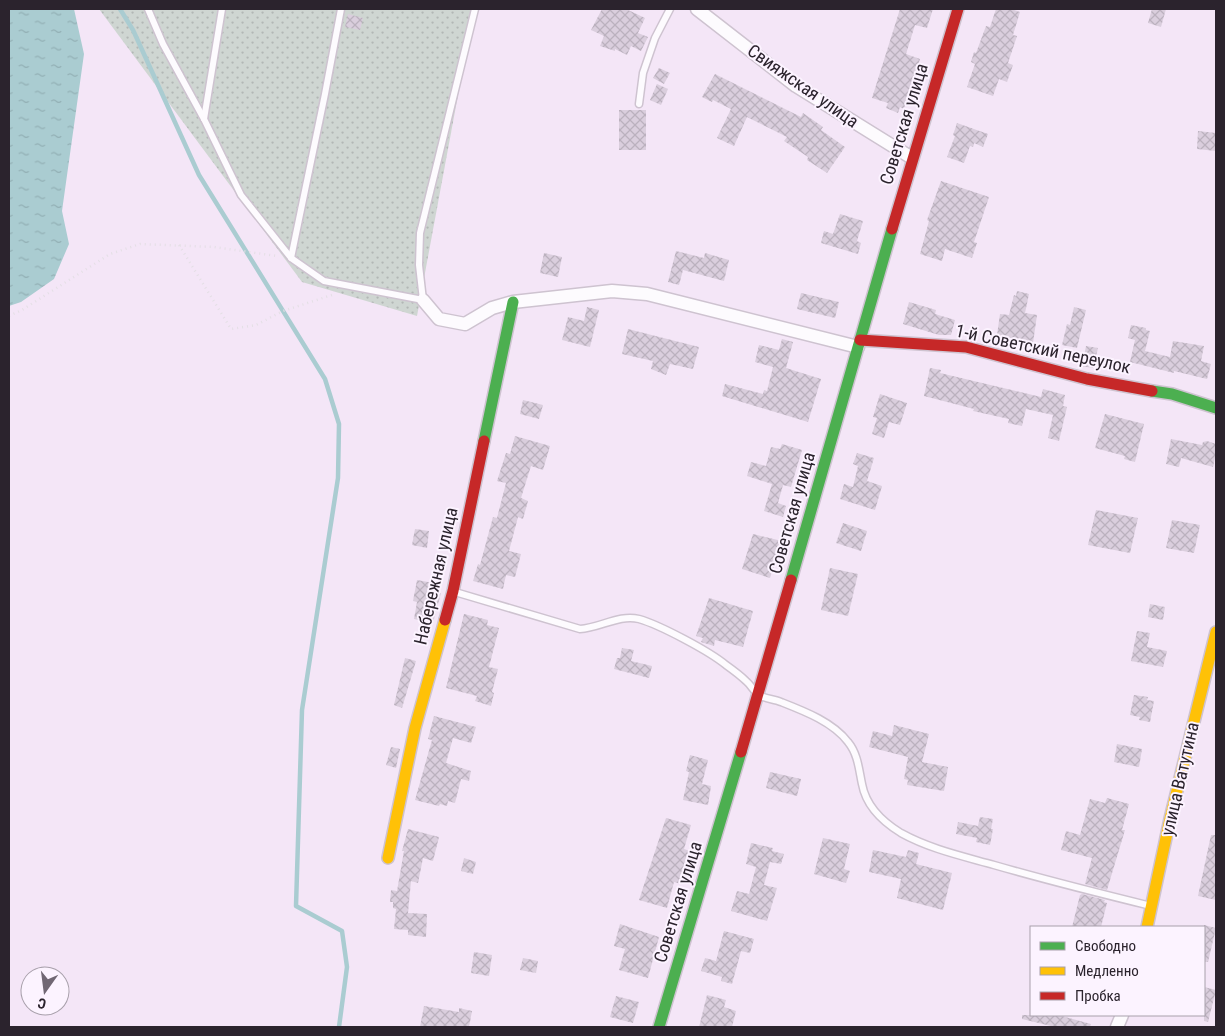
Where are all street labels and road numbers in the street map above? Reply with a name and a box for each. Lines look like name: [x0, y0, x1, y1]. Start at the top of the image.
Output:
street label: Свияжская улица: [744, 39, 863, 132]
street label: Советская улица: [875, 61, 932, 187]
street label: 1-й Советский переулок: [954, 320, 1133, 377]
street label: Советская улица: [764, 450, 819, 576]
street label: Набережная улица: [409, 505, 462, 647]
street label: улица Ватутина: [1156, 720, 1203, 838]
street label: Советская улица: [649, 839, 706, 965]

